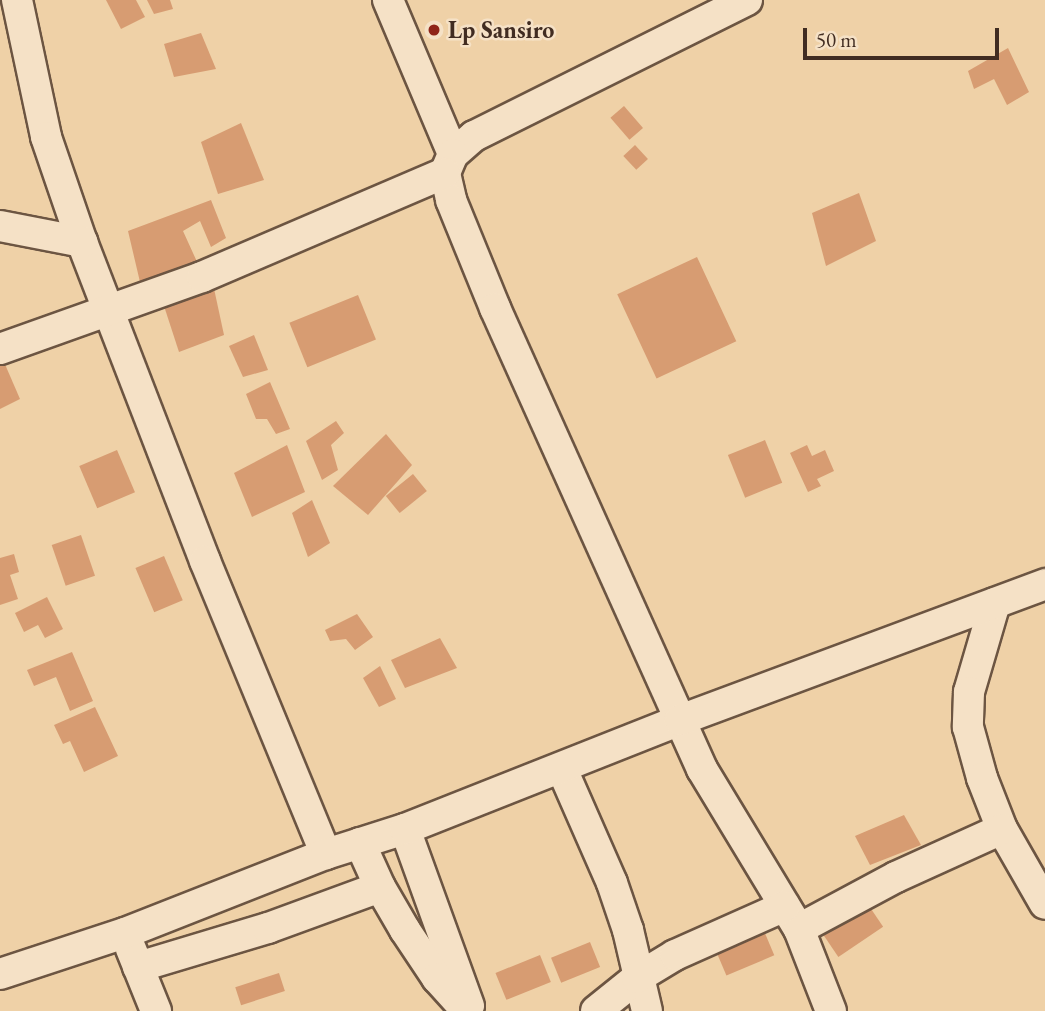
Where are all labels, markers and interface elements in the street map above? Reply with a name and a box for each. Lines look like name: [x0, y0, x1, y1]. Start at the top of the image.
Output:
scale bar: [807, 14, 1003, 58]
place label: Lp Sansiro: [448, 16, 554, 44]
marker: Lp Sansiro: [426, 22, 442, 38]
text: 50 m: [816, 26, 857, 53]

